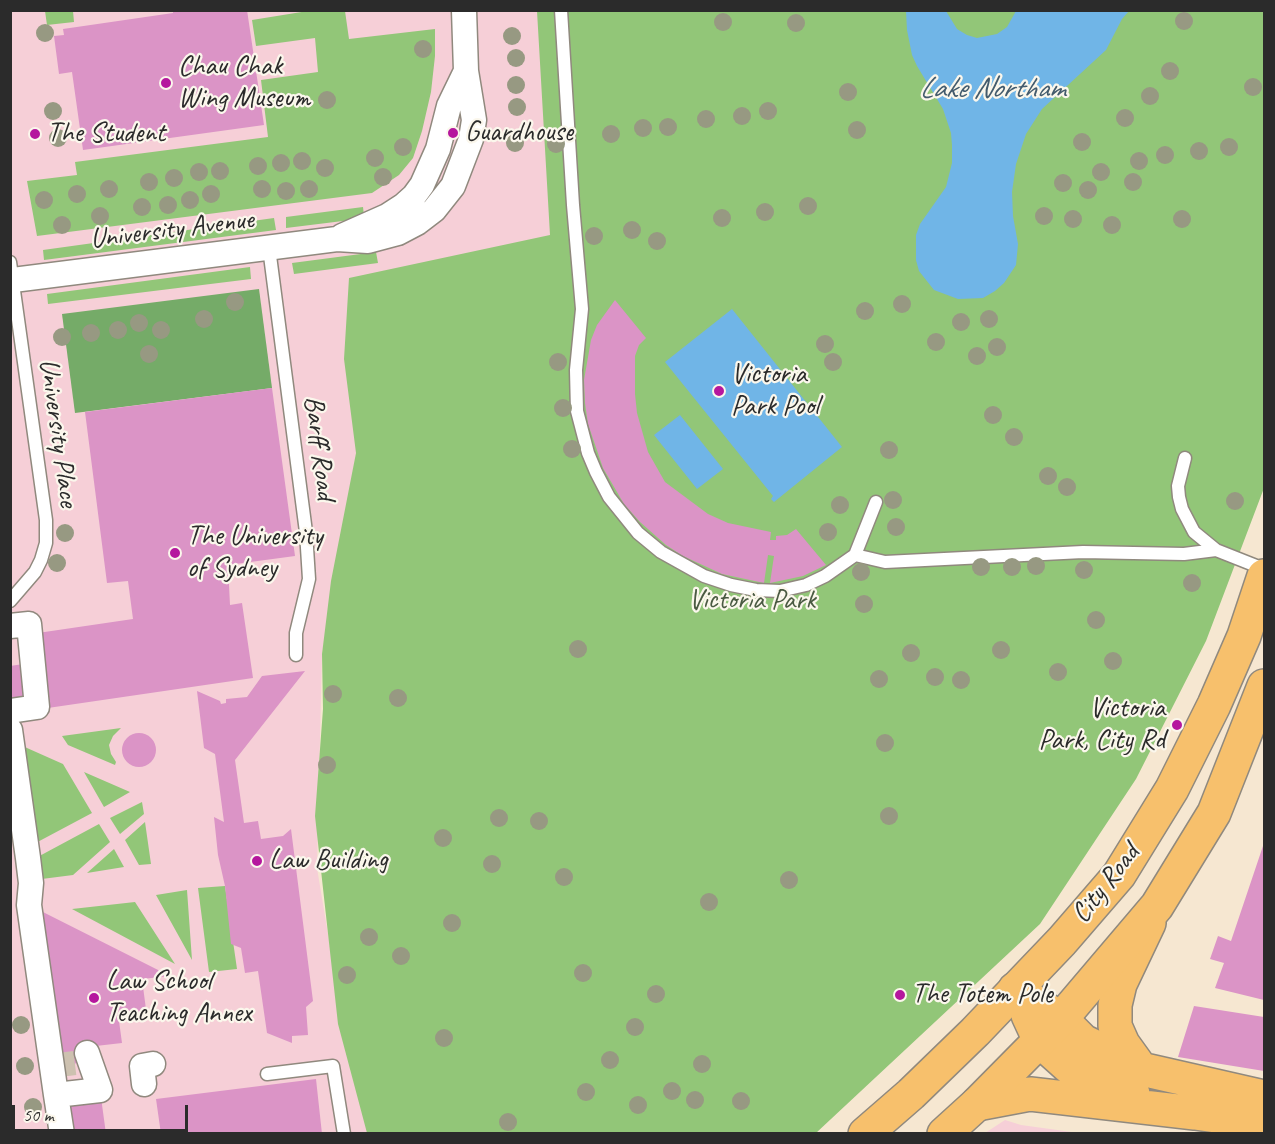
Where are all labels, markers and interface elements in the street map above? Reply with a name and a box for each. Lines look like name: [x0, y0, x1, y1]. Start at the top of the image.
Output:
place label: Chau Chak Wing Museum: [178, 50, 310, 116]
water label: Lake Northam: [919, 71, 1065, 107]
marker: Chau Chak Wing Museum: [159, 76, 173, 90]
place label: Guardhouse: [465, 116, 573, 150]
place label: The Student: [47, 117, 165, 151]
marker: Guardhouse: [446, 126, 460, 140]
marker: The Student: [28, 127, 42, 141]
street label: University Avenue: [88, 203, 256, 257]
street label: University Place: [31, 357, 85, 509]
place label: Victoria Park Pool: [731, 358, 819, 424]
marker: Victoria Park Pool: [712, 384, 726, 398]
street label: Barff Road: [296, 394, 342, 502]
place label: The University of Sydney: [187, 520, 323, 586]
marker: The University of Sydney: [168, 546, 182, 560]
park label: Victoria Park: [689, 584, 815, 618]
place label: Victoria Park, City Rd: [1038, 692, 1165, 758]
marker: Victoria Park, City Rd: [1170, 718, 1184, 732]
street label: City Road: [1065, 838, 1147, 930]
place label: Law Building: [269, 844, 388, 878]
marker: Law Building: [250, 854, 264, 868]
place label: Law School Teaching Annex: [106, 965, 252, 1031]
place label: The Totem Pole: [912, 978, 1053, 1012]
marker: The Totem Pole: [893, 988, 907, 1002]
marker: Law School Teaching Annex: [87, 991, 101, 1005]
scale bar: [15, 1093, 190, 1131]
text: 50 m: [23, 1104, 54, 1126]

